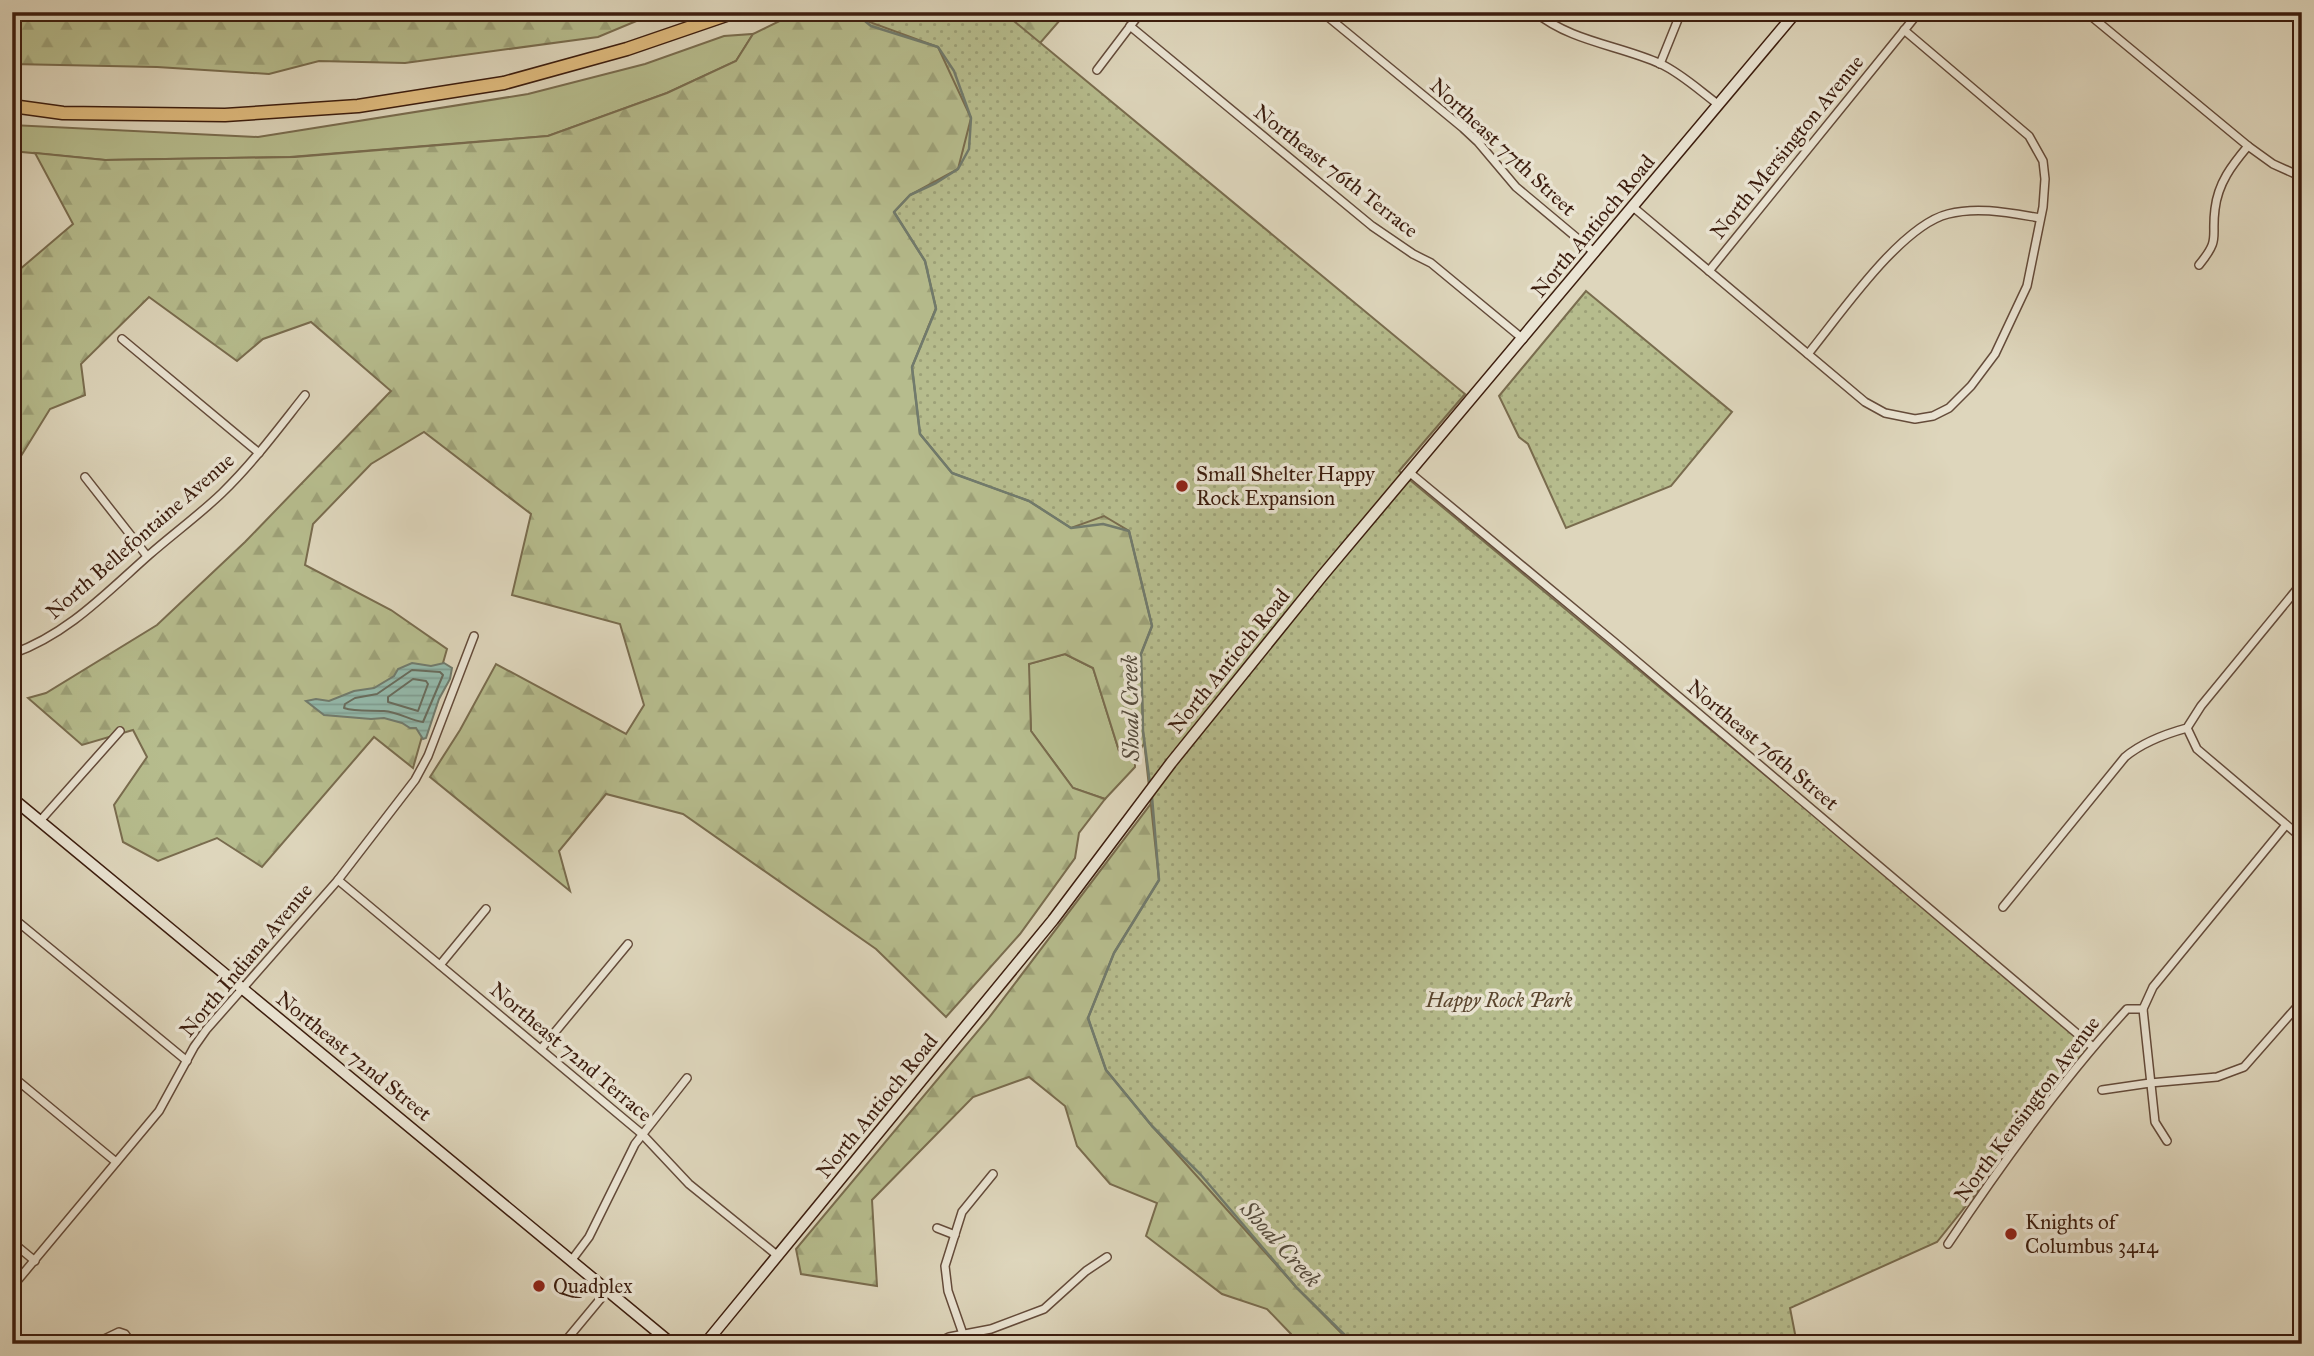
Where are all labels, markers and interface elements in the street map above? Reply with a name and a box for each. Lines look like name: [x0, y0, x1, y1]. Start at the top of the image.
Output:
street label: North Mersington Avenue: [1705, 49, 1869, 244]
street label: Northeast 77th Street: [1424, 73, 1582, 222]
street label: Northeast 76th Terrace: [1249, 99, 1424, 243]
street label: North Antioch Road: [1526, 149, 1661, 303]
street label: North Bellefontaine Avenue: [41, 447, 240, 625]
place label: Small Shelter Happy Rock Expansion: [1196, 461, 1376, 511]
marker: Small Shelter Happy Rock Expansion: [1174, 478, 1190, 494]
street label: North Antioch Road: [1163, 583, 1296, 739]
water label: Shoal Creek: [1115, 654, 1145, 763]
street label: Northeast 76th Street: [1682, 674, 1845, 816]
street label: North Indiana Avenue: [174, 878, 318, 1042]
street label: Northeast 72nd Terrace: [485, 977, 658, 1128]
street label: Northeast 72nd Street: [271, 985, 437, 1127]
park label: Happy Rock Park: [1425, 987, 1573, 1013]
street label: North Kensington Avenue: [1949, 1011, 2106, 1207]
street label: North Antioch Road: [811, 1028, 944, 1184]
water label: Shoal Creek: [1234, 1194, 1327, 1293]
place label: Knights of Columbus 3414: [2025, 1209, 2159, 1259]
marker: Knights of Columbus 3414: [2003, 1226, 2019, 1242]
place label: Quadplex: [553, 1273, 633, 1299]
marker: Quadplex: [531, 1278, 547, 1294]

